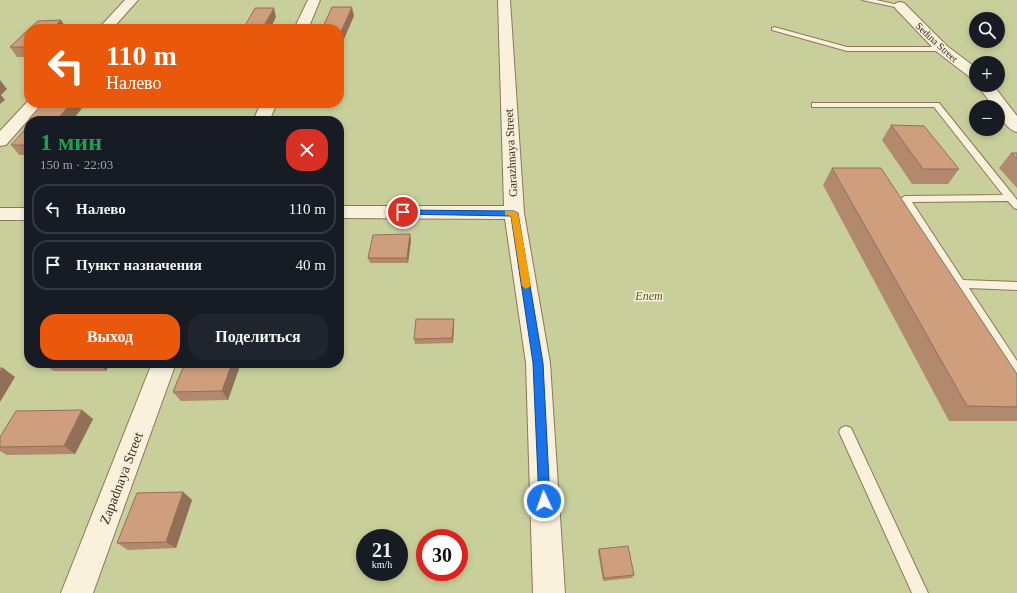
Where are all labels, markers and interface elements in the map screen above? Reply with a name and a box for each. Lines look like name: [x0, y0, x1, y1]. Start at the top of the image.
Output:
map controls: [969, 12, 1005, 136]
button: search: [969, 12, 1005, 48]
street label: Sedina Street: [914, 20, 960, 65]
icon: left: [40, 40, 92, 92]
text: 110 m: [106, 40, 177, 71]
button: +: [969, 56, 1005, 92]
text: Налево: [106, 73, 162, 93]
button: −: [969, 100, 1005, 136]
street label: Garazhnaya Street: [502, 108, 520, 197]
text: 1 мин: [40, 129, 102, 155]
button: close: [286, 129, 328, 171]
text: 150 m · 22:03: [40, 157, 113, 172]
pin: [386, 195, 420, 229]
icon: left: [42, 198, 64, 220]
text: Налево: [76, 201, 126, 217]
text: 110 m: [289, 201, 326, 217]
icon: arrive: [392, 201, 414, 223]
icon: arrive: [42, 254, 64, 276]
text: Пункт назначения: [76, 257, 202, 273]
text: 40 m: [296, 257, 326, 273]
park label: Enem: [634, 289, 663, 303]
button: Выход: [40, 314, 180, 360]
button: Поделиться: [188, 314, 328, 360]
street label: Zapadnaya Street: [97, 430, 146, 526]
position arrow: [523, 480, 565, 522]
speed limit sign: 30: [416, 529, 468, 581]
text: 21: [372, 539, 392, 561]
text: km/h: [372, 559, 392, 570]

